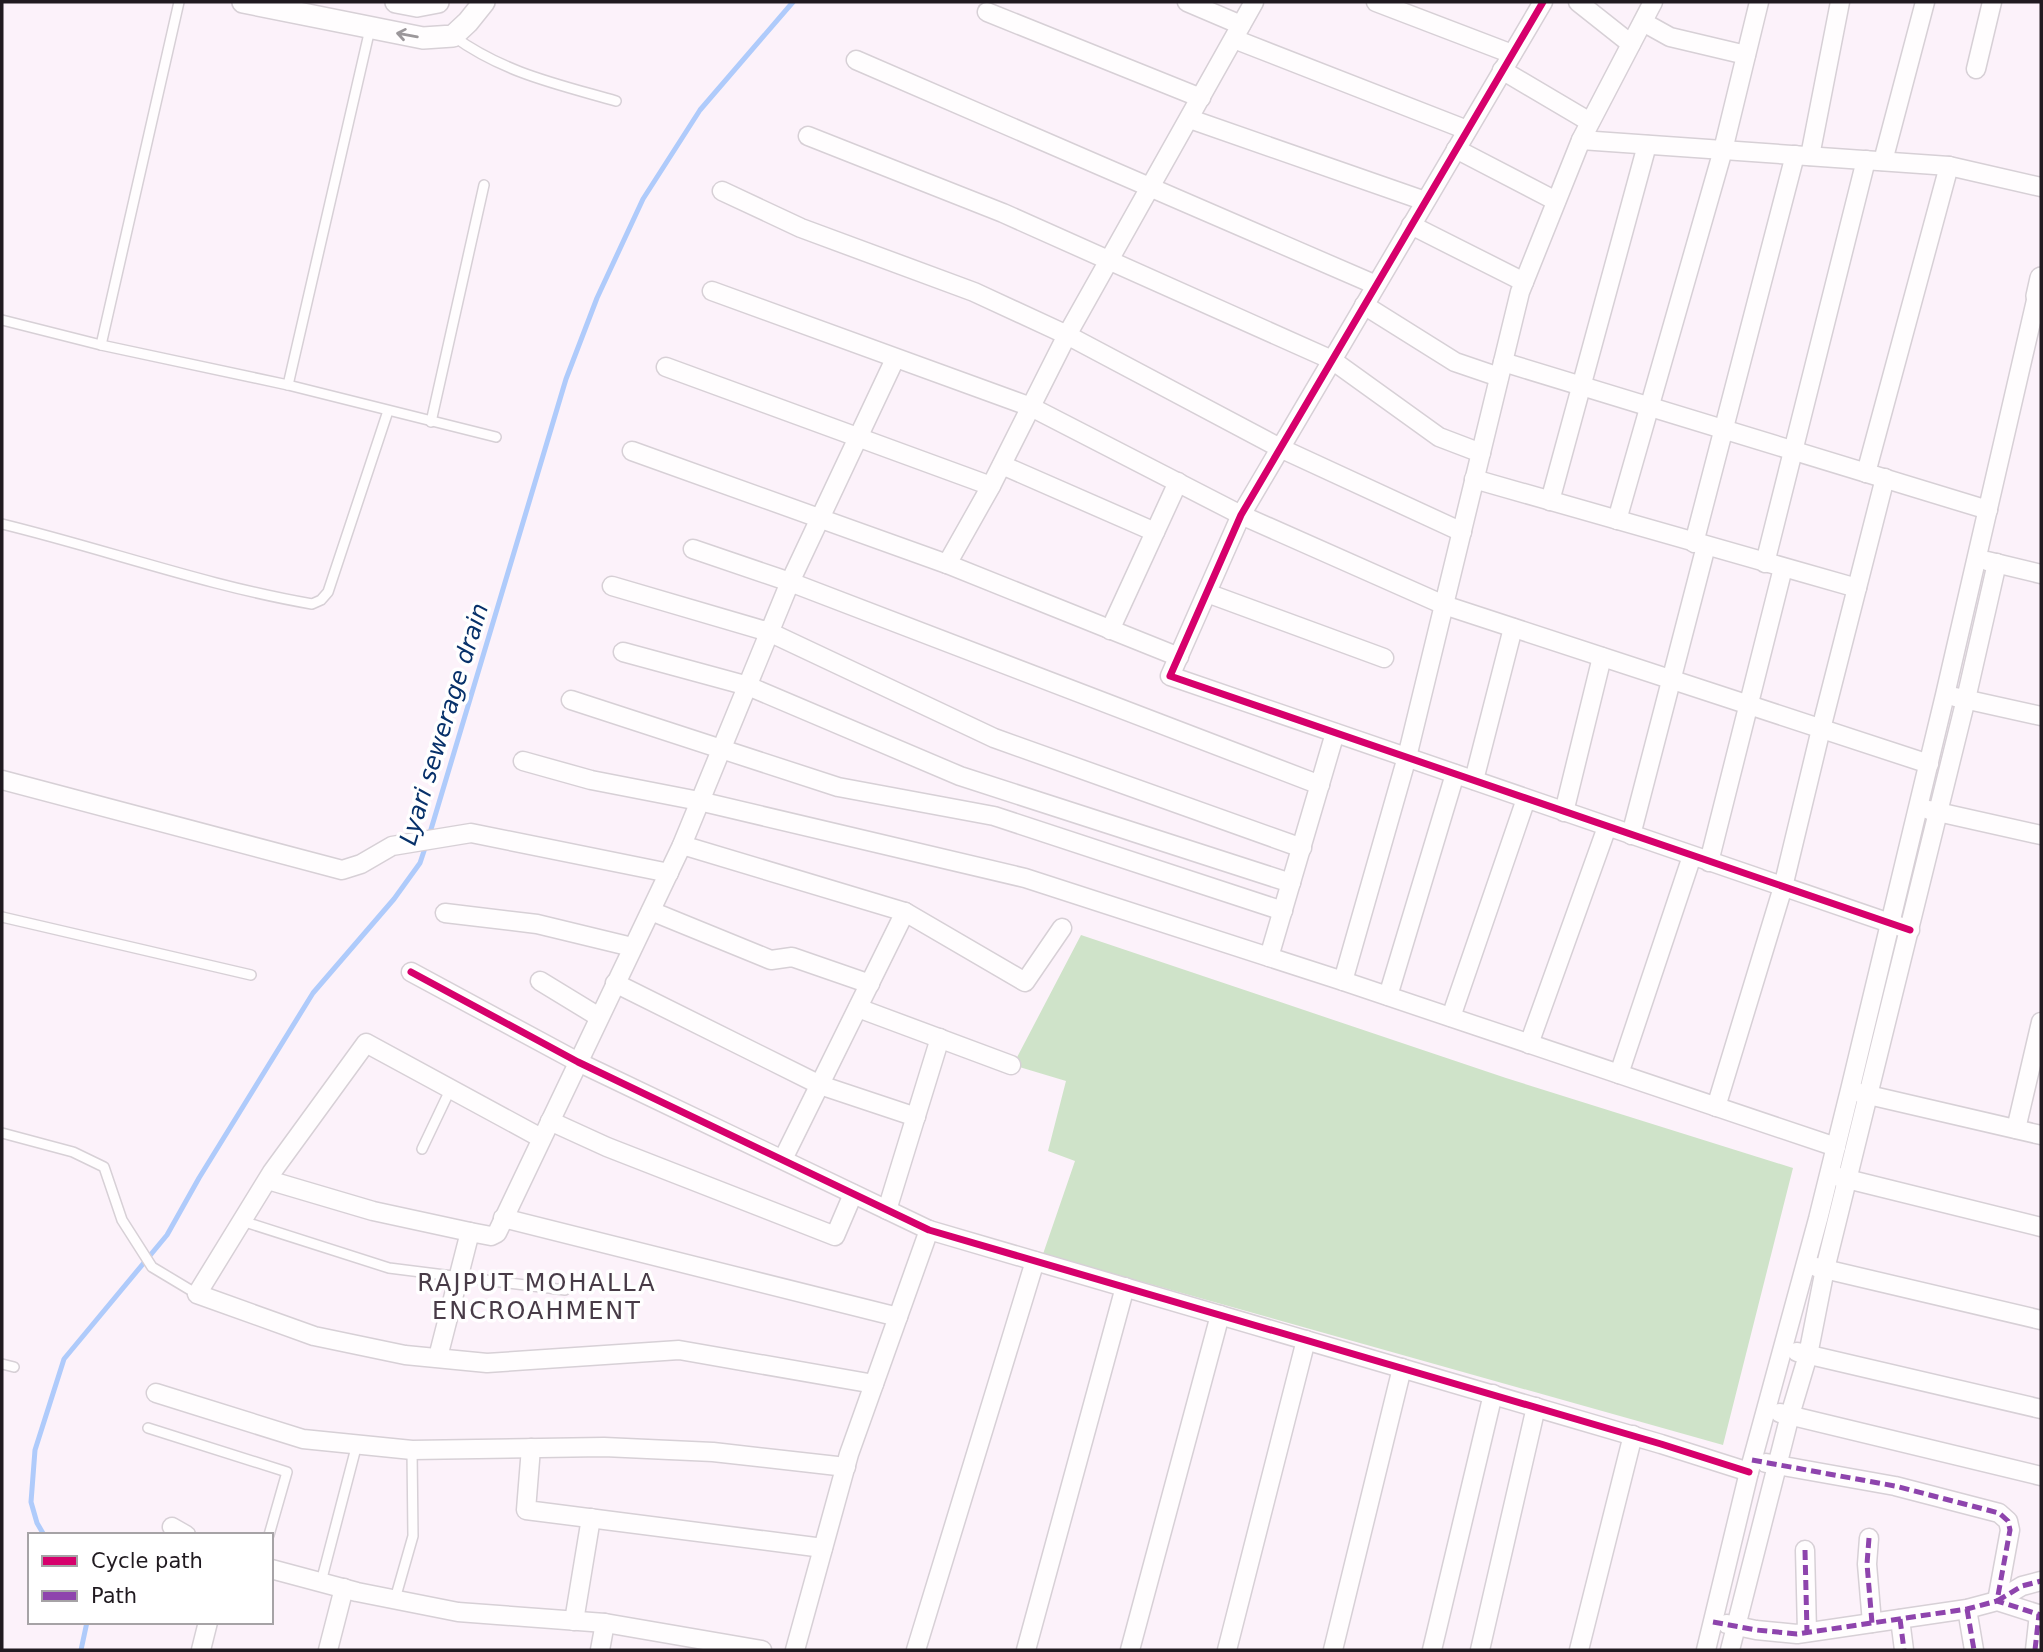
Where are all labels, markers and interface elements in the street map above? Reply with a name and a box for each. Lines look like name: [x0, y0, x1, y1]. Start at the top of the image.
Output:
one-way arrow: [396, 28, 419, 41]
water label: Lyari sewerage drain: [394, 600, 494, 848]
district label: RAJPUT MOHALLA ENCROAHMENT: [417, 1269, 657, 1325]
legend: [28, 1533, 273, 1624]
text: Cycle path: [91, 1549, 203, 1573]
text: Path: [91, 1584, 137, 1608]

